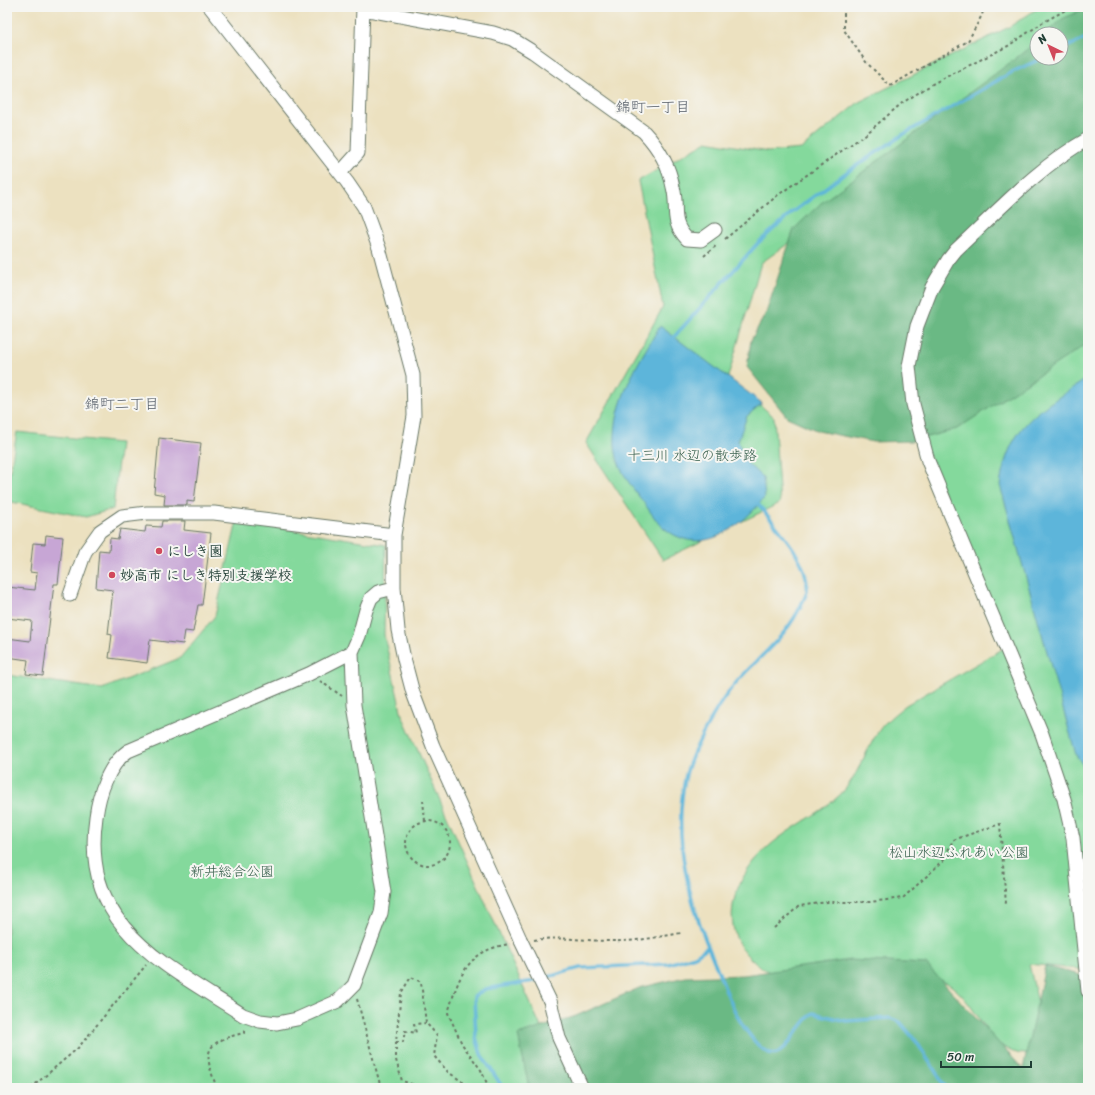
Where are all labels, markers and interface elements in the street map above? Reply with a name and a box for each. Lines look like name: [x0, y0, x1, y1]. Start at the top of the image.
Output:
north arrow: [1029, 26, 1069, 66]
text: N: [1033, 29, 1052, 49]
district label: 錦町一丁目: [615, 94, 691, 120]
district label: 錦町二丁目: [84, 391, 160, 417]
park label: 十三川 水辺の散歩路: [627, 443, 757, 468]
place label: にしき園: [167, 539, 223, 564]
marker: にしき園: [154, 546, 164, 556]
place label: 妙高市 にしき特別支援学校: [120, 563, 292, 588]
marker: 妙高市 にしき特別支援学校: [107, 570, 117, 580]
park label: 松山水辺ふれあい公園: [889, 840, 1029, 865]
park label: 新井総合公園: [190, 859, 274, 884]
scale bar: [941, 1043, 1031, 1069]
text: 50 m: [947, 1046, 974, 1068]

